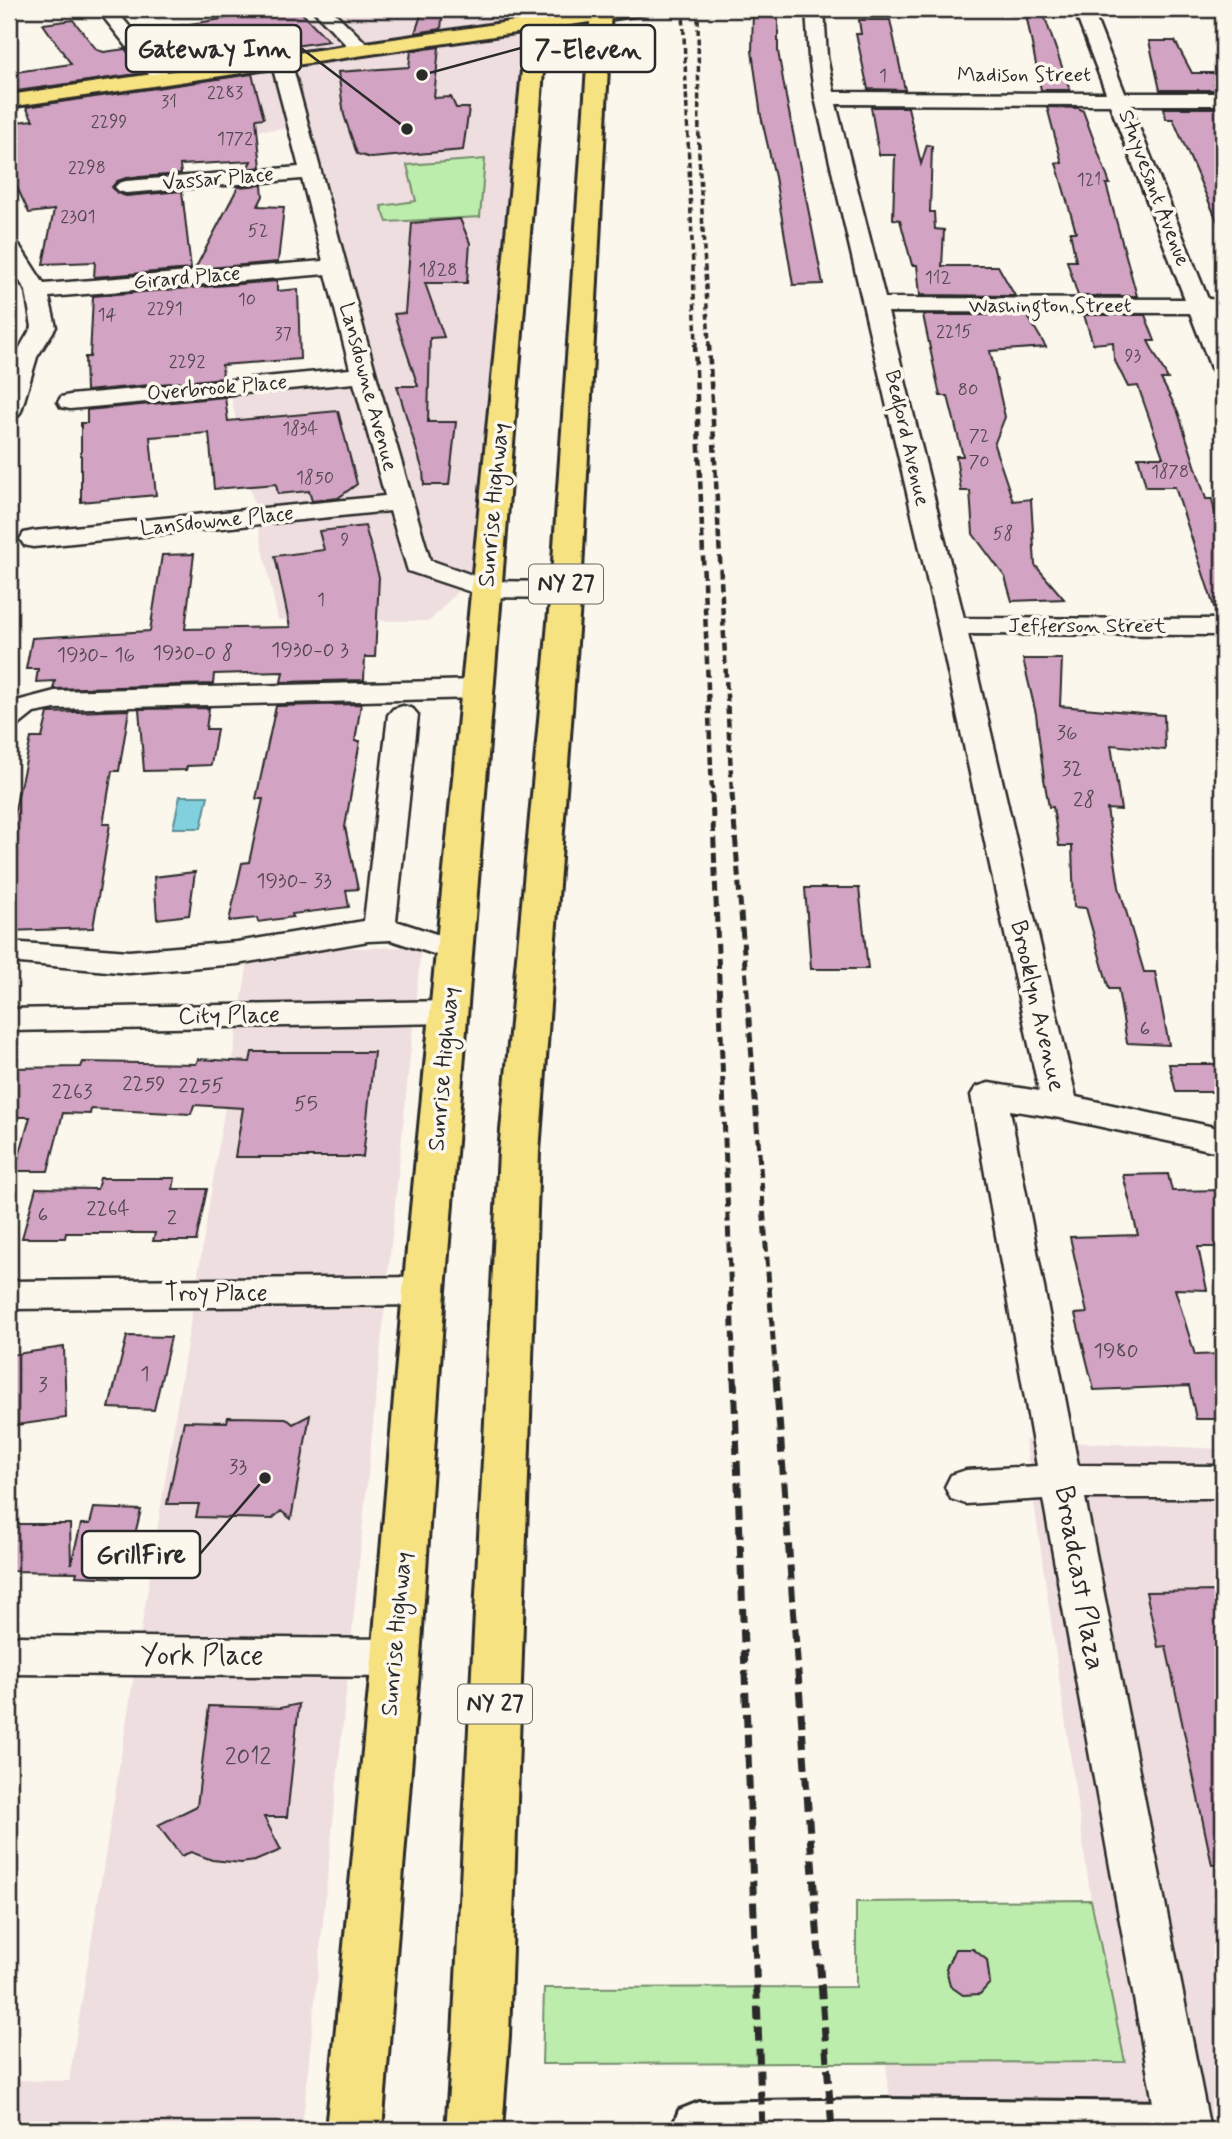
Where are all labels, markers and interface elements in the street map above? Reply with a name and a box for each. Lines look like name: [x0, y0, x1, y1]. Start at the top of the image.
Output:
callout: Gateway Inn: [126, 25, 301, 72]
callout: 7-Eleven: [521, 25, 655, 72]
text: Gateway Inn: [137, 33, 291, 67]
text: 7-Eleven: [535, 34, 642, 68]
street label: Madison Street: [957, 61, 1091, 89]
house number: 1: [879, 64, 887, 88]
house number: 2283: [207, 81, 243, 105]
house number: 31: [161, 90, 177, 114]
street label: Stuyvesant Avenue: [1111, 106, 1197, 270]
house number: 2299: [91, 110, 127, 134]
house number: 1772: [217, 127, 253, 151]
house number: 2298: [68, 156, 106, 180]
street label: Vassar Place: [161, 160, 275, 198]
house number: 121: [1077, 168, 1101, 192]
house number: 2301: [60, 205, 96, 229]
house number: 52: [248, 219, 268, 243]
house number: 1828: [419, 258, 457, 282]
street label: Girard Place: [132, 259, 242, 297]
house number: 112: [925, 266, 952, 290]
house number: 10: [238, 288, 256, 312]
street label: Washington Street: [968, 292, 1132, 322]
house number: 2291: [147, 297, 183, 321]
street label: Lansdowne Avenue: [332, 300, 404, 474]
house number: 14: [98, 303, 117, 327]
house number: 2215: [936, 320, 972, 344]
house number: 37: [274, 322, 292, 346]
house number: 93: [1125, 344, 1142, 368]
house number: 2292: [169, 350, 205, 374]
street label: Bedford Avenue: [876, 367, 936, 509]
street label: Overbrook Place: [146, 368, 288, 408]
house number: 80: [958, 378, 978, 402]
house number: 1834: [282, 417, 318, 441]
street label: Sunrise Highway: [471, 422, 519, 589]
house number: 72: [969, 424, 989, 448]
house number: 70: [968, 450, 990, 474]
house number: 1878: [1151, 460, 1189, 484]
house number: 1850: [296, 466, 334, 490]
street label: Lansdowne Place: [139, 499, 295, 543]
house number: 58: [993, 522, 1013, 546]
house number: 9: [341, 528, 350, 552]
road number: NY 27: [529, 564, 603, 604]
house number: 1: [317, 588, 325, 612]
street label: Jefferson Street: [1008, 612, 1167, 640]
house number: 1930-0 3: [271, 636, 349, 664]
house number: 1930-0 8: [153, 639, 233, 667]
house number: 1930- 16: [57, 641, 135, 669]
house number: 36: [1056, 719, 1078, 747]
house number: 32: [1062, 755, 1082, 783]
house number: 28: [1073, 786, 1095, 814]
house number: 1930- 33: [256, 867, 332, 895]
street label: Brooklyn Avenue: [1002, 917, 1072, 1095]
street label: Sunrise Highway: [421, 986, 469, 1153]
street label: City Place: [178, 1000, 280, 1032]
house number: 6: [1140, 1015, 1150, 1043]
house number: 2259: [122, 1070, 166, 1098]
house number: 2255: [178, 1072, 224, 1100]
house number: 2263: [52, 1078, 93, 1106]
house number: 55: [294, 1090, 318, 1118]
house number: 2264: [86, 1195, 130, 1223]
house number: 6: [38, 1201, 48, 1229]
house number: 2: [167, 1204, 177, 1232]
street label: Troy Place: [164, 1278, 268, 1309]
house number: 1980: [1094, 1337, 1138, 1365]
house number: 1: [140, 1360, 150, 1388]
house number: 3: [38, 1371, 48, 1399]
house number: 33: [229, 1453, 247, 1481]
street label: Broadcast Plaza: [1045, 1483, 1113, 1673]
callout: GrillFire: [82, 1531, 200, 1578]
text: GrillFire: [96, 1539, 186, 1573]
street label: Sunrise Highway: [374, 1551, 422, 1718]
street label: York Place: [140, 1638, 264, 1675]
road number: NY 27: [458, 1684, 532, 1723]
house number: 2012: [225, 1742, 272, 1773]

